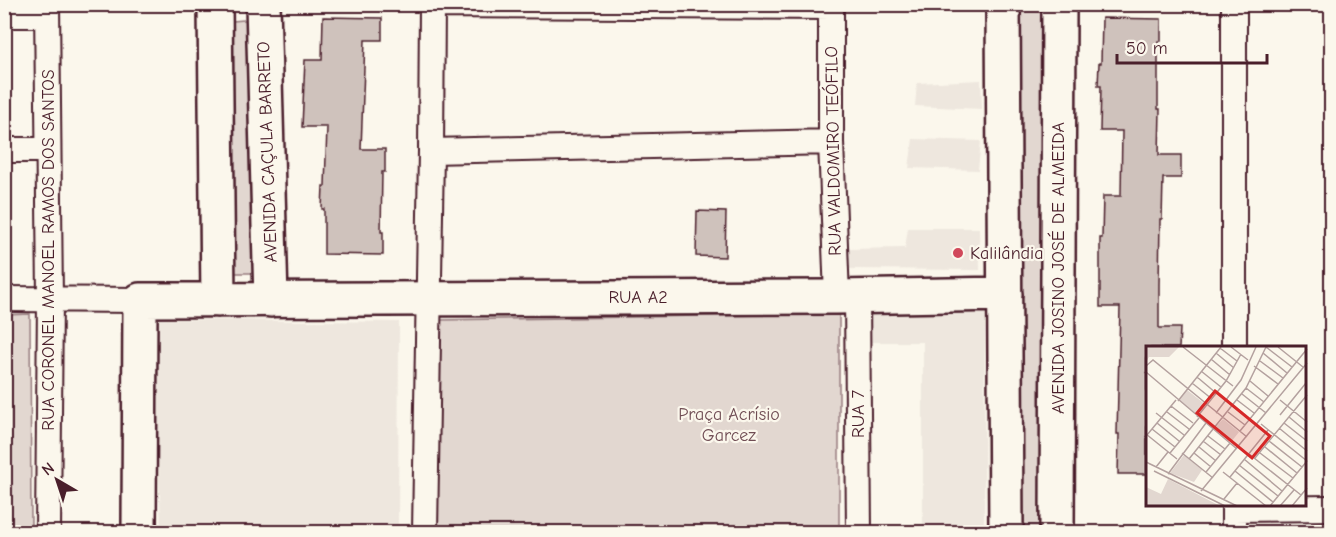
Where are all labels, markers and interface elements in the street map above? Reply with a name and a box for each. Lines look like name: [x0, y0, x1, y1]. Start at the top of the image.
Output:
scale bar: [1117, 27, 1267, 65]
text: 50 m: [1126, 38, 1168, 59]
street label: AVENIDA CAÇULA BARRETO: [253, 41, 282, 263]
street label: RUA VALDOMIRO TEÓFILO: [820, 46, 846, 256]
street label: RUA CORONEL MANOEL RAMOS DOS SANTOS: [38, 69, 59, 431]
street label: AVENIDA JOSINO JOSÉ DE ALMEIDA: [1047, 122, 1069, 414]
place label: Kalilândia: [970, 243, 1044, 264]
marker: Kalilândia: [951, 246, 965, 260]
street label: RUA A2: [608, 287, 668, 308]
inset map: [1146, 346, 1306, 507]
street label: RUA 7: [848, 390, 869, 438]
park label: Praça Acrísio Garcez: [678, 404, 780, 446]
north arrow: [27, 450, 87, 510]
text: N: [38, 459, 58, 479]

